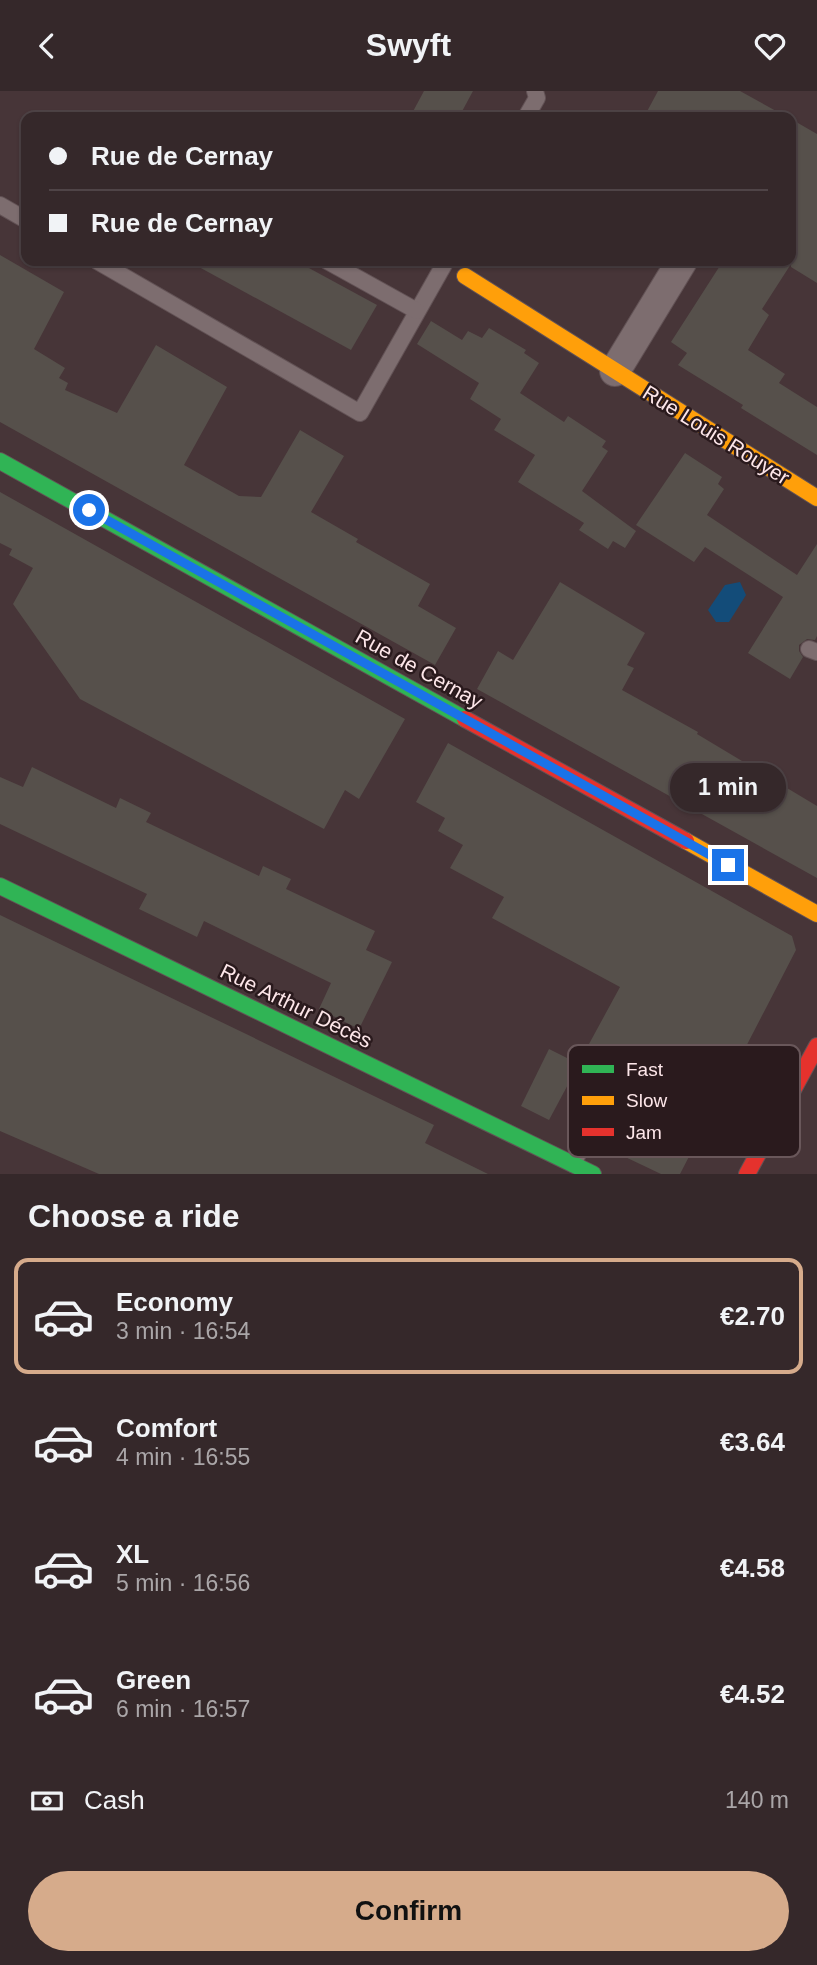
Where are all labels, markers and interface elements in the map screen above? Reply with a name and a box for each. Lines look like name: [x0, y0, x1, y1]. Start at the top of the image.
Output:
icon: back: [28, 27, 66, 65]
text: Swyft: [366, 27, 451, 63]
icon: heart: [751, 27, 789, 65]
text: Rue de Cernay: [91, 141, 273, 171]
text: Rue de Cernay: [91, 208, 273, 238]
street label: Rue Louis Rouyer: [639, 380, 794, 489]
route start: [73, 494, 105, 526]
street label: Rue de Cernay: [352, 624, 487, 713]
callout: 1 min: [670, 763, 786, 813]
text: 1 min: [698, 774, 758, 800]
route end: [712, 849, 744, 881]
street label: Rue Arthur Décès: [217, 959, 376, 1052]
legend: [568, 1045, 800, 1157]
text: Fast: [626, 1059, 664, 1080]
text: Slow: [626, 1090, 667, 1111]
text: Jam: [626, 1122, 662, 1143]
text: Choose a ride: [28, 1198, 240, 1234]
icon: car: [32, 1285, 95, 1348]
text: Economy: [116, 1287, 233, 1317]
text: €2.70: [720, 1301, 785, 1331]
text: 3 min · 16:54: [116, 1318, 250, 1344]
icon: car: [32, 1411, 95, 1474]
text: Comfort: [116, 1413, 217, 1443]
text: €3.64: [720, 1427, 785, 1457]
text: 4 min · 16:55: [116, 1444, 250, 1470]
icon: car: [32, 1537, 95, 1600]
text: XL: [116, 1539, 149, 1569]
text: €4.58: [720, 1553, 785, 1583]
text: 5 min · 16:56: [116, 1570, 250, 1596]
icon: car: [32, 1663, 95, 1726]
text: Green: [116, 1665, 191, 1695]
text: €4.52: [720, 1679, 785, 1709]
text: 6 min · 16:57: [116, 1696, 250, 1722]
icon: cash: [28, 1782, 66, 1820]
text: Cash: [84, 1785, 145, 1815]
text: 140 m: [725, 1787, 789, 1813]
button: Confirm: [28, 1871, 789, 1951]

